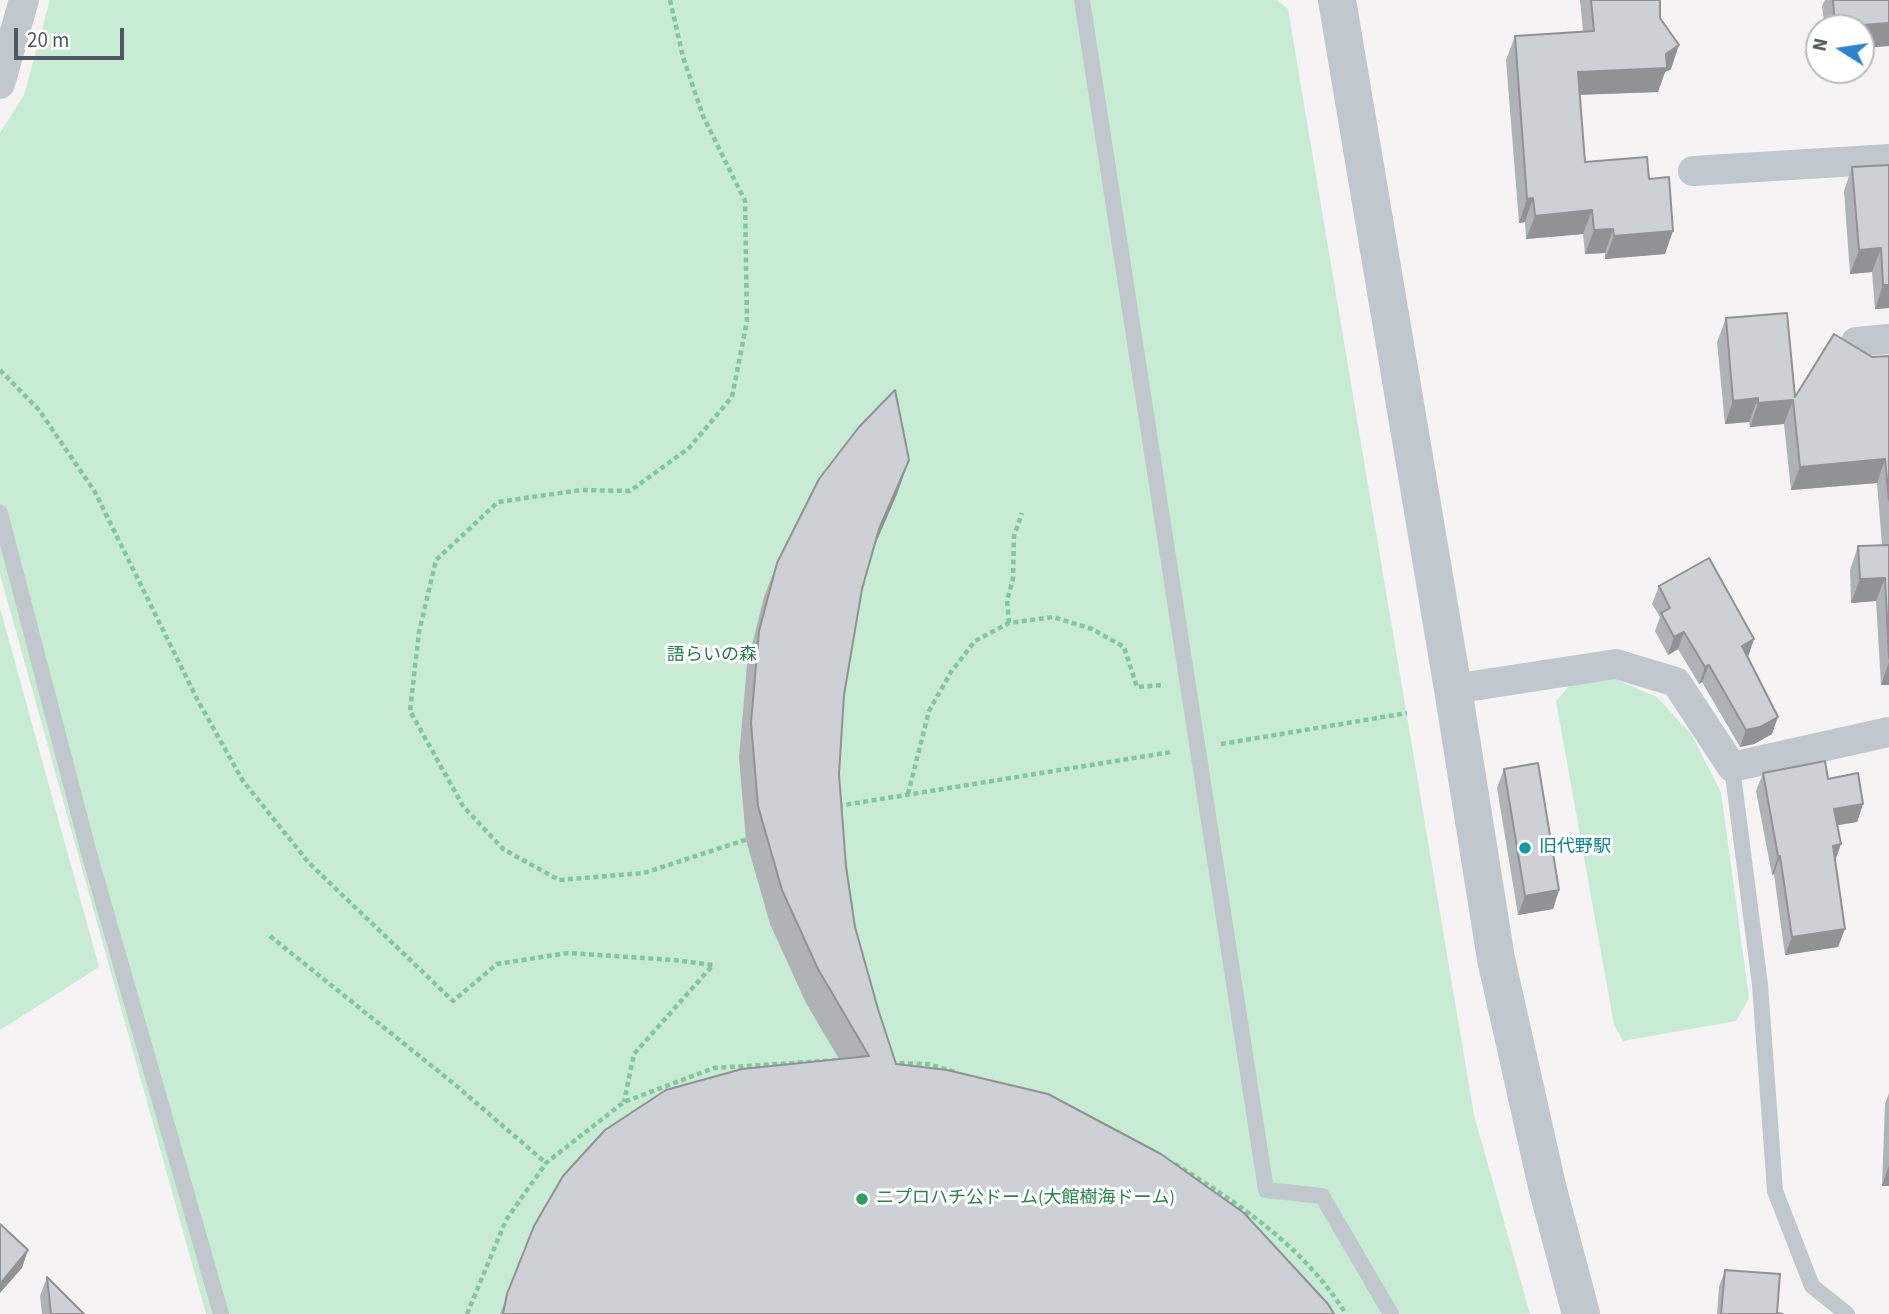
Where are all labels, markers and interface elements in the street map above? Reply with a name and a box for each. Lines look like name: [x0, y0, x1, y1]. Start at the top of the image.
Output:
scale bar: [18, 14, 128, 58]
north arrow: [1805, 14, 1875, 84]
text: 20 m: [27, 25, 69, 55]
text: N: [1806, 36, 1835, 54]
park label: 語らいの森: [667, 645, 757, 667]
place label: 旧代野駅: [1539, 837, 1611, 859]
marker: 旧代野駅: [1517, 840, 1533, 856]
place label: ニプロハチ公ドーム(大館樹海ドーム): [876, 1188, 1175, 1210]
marker: ニプロハチ公ドーム(大館樹海ドーム): [854, 1191, 870, 1207]

